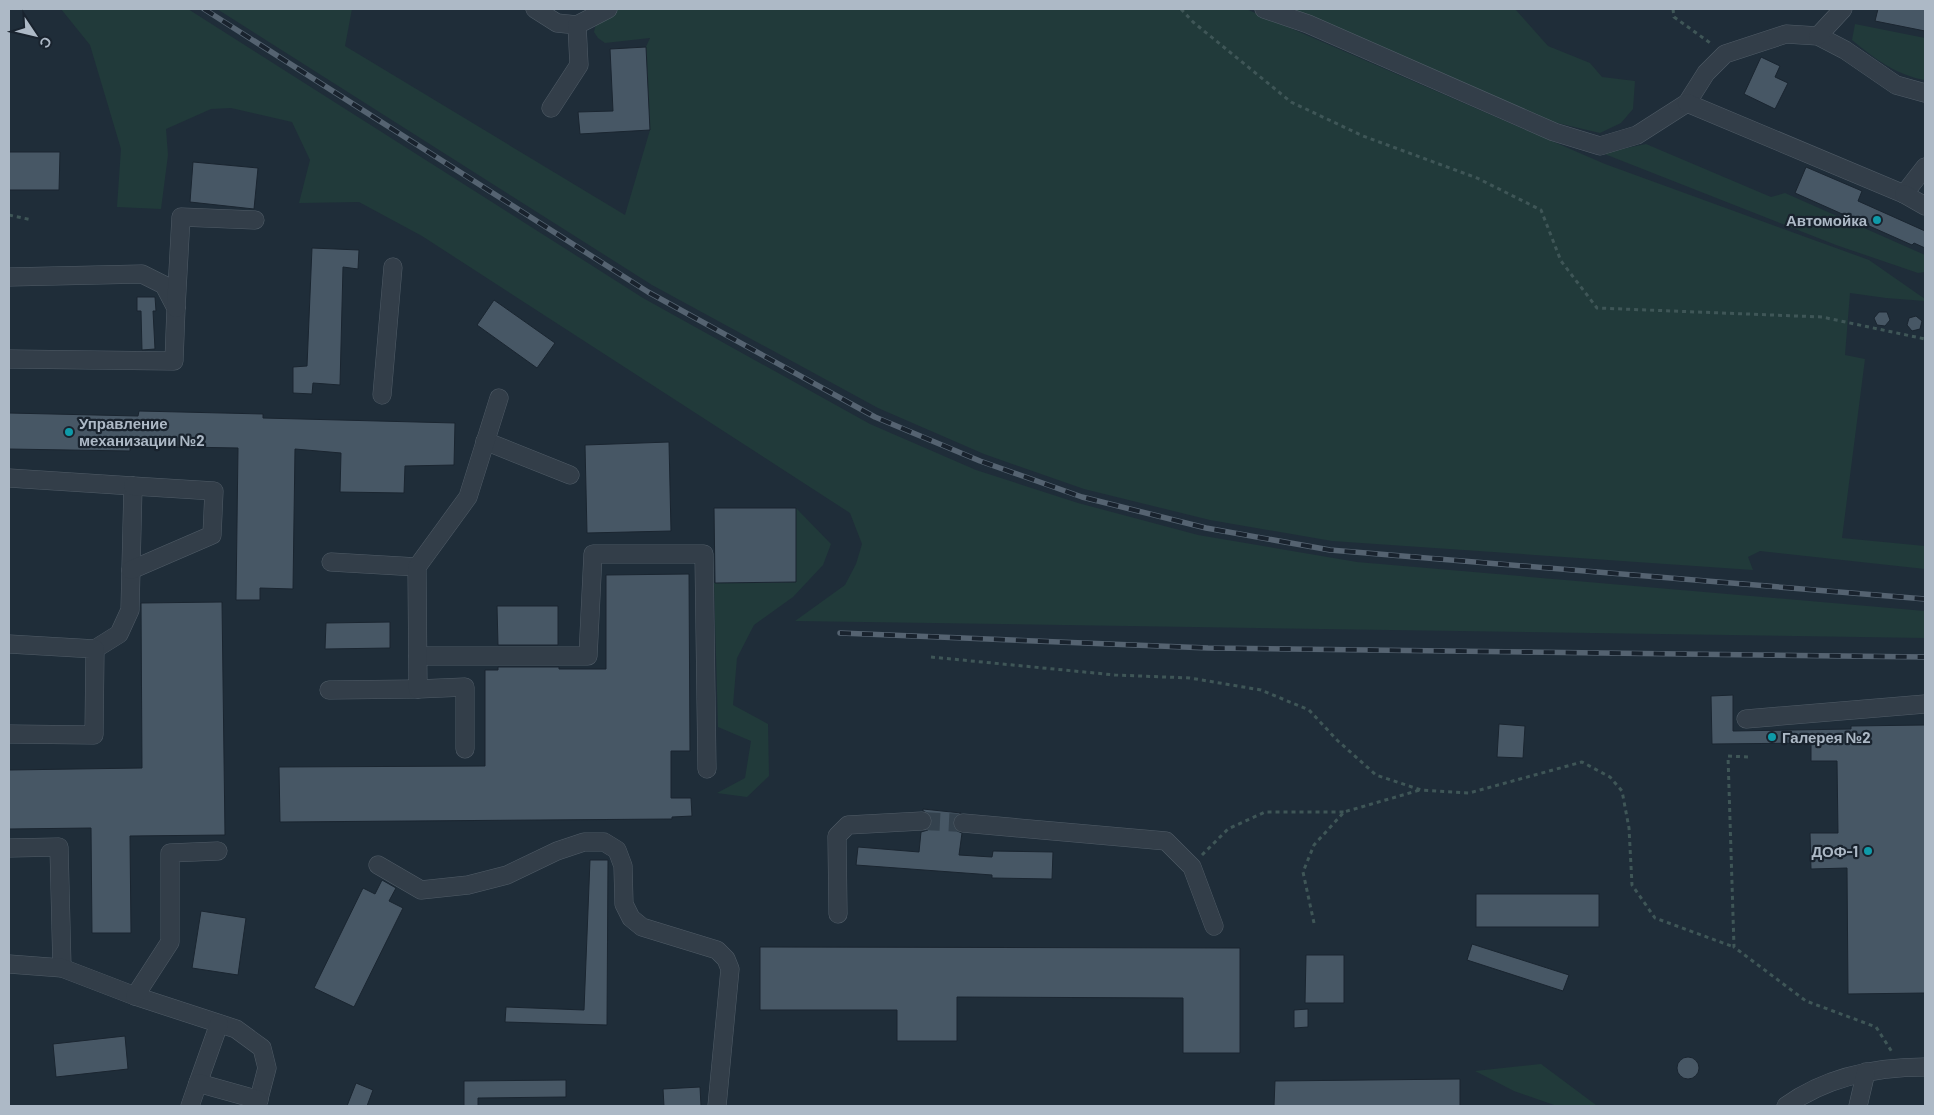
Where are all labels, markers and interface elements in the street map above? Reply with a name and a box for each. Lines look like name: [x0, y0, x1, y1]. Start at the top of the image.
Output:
north arrow: [10, 10, 60, 60]
text: С: [36, 34, 56, 52]
place label: Автомойка: [1786, 211, 1868, 229]
marker: Автомойка: [1871, 214, 1883, 226]
place label: Управление механизации №2: [79, 414, 205, 449]
marker: Управление механизации №2: [63, 426, 75, 438]
place label: Галерея №2: [1782, 728, 1871, 746]
marker: Галерея №2: [1766, 731, 1778, 743]
place label: ДОФ-1: [1811, 842, 1858, 860]
marker: ДОФ-1: [1862, 845, 1874, 857]

